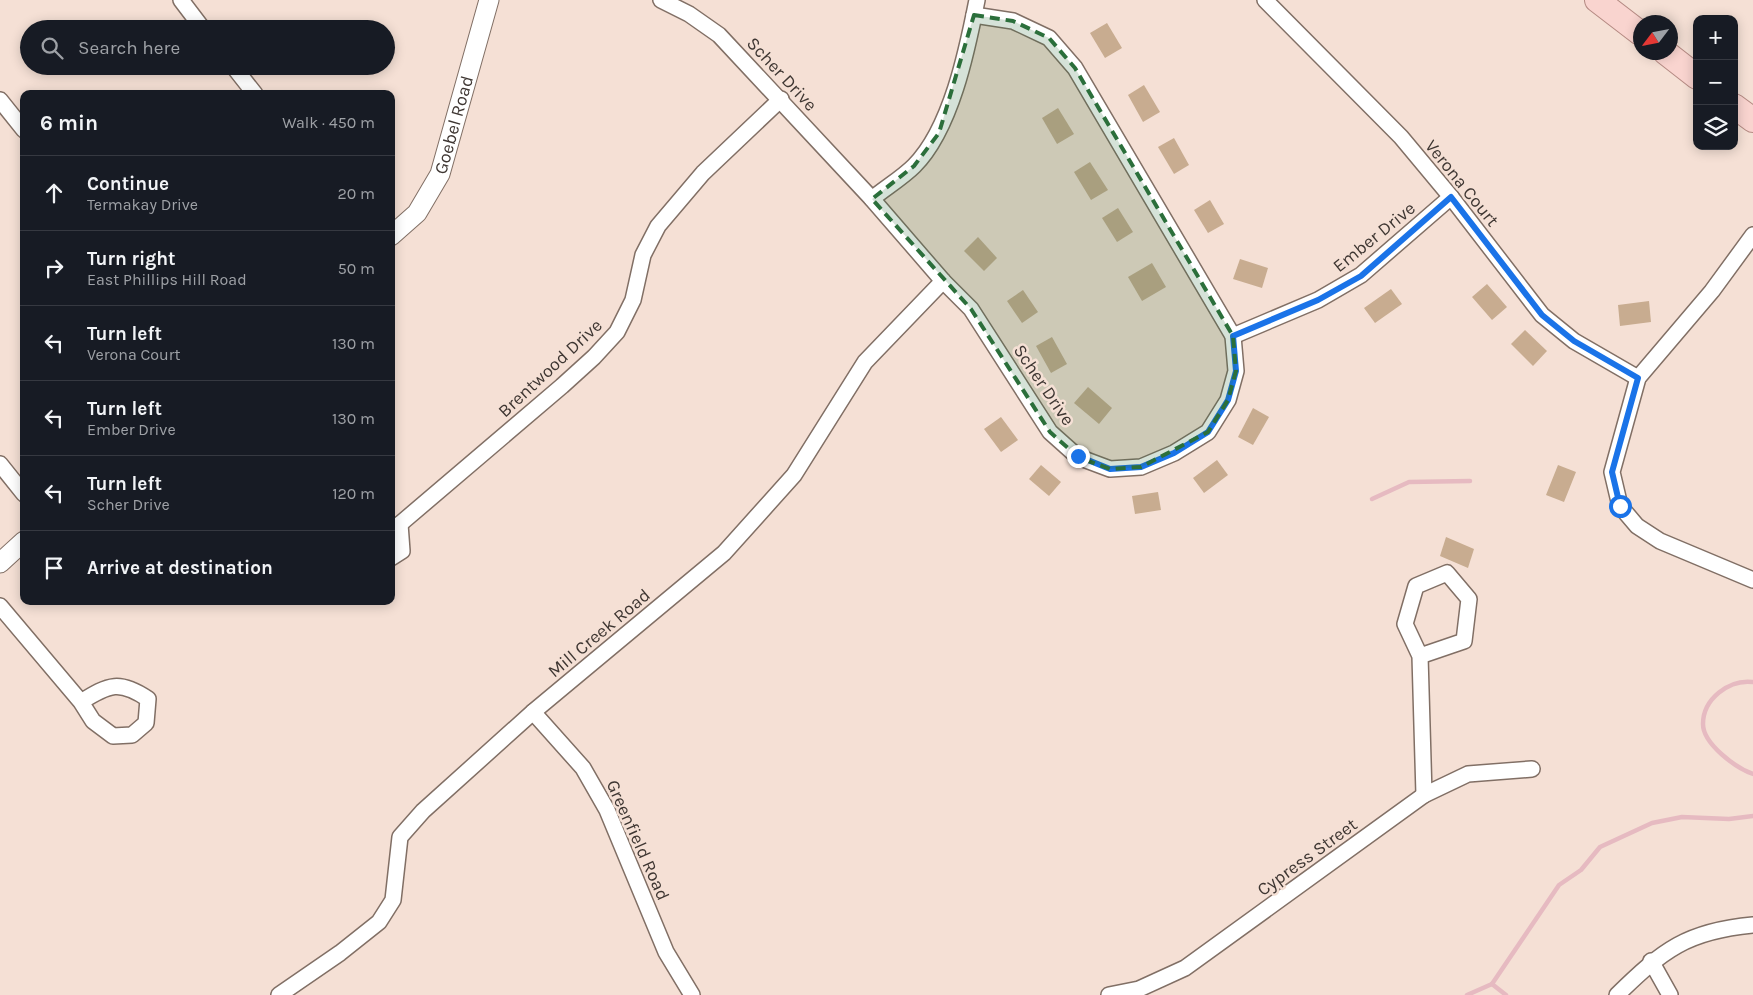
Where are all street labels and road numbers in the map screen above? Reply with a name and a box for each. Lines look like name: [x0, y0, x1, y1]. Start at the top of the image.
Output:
street label: Scher Drive: [742, 32, 822, 116]
street label: Goebel Road: [429, 73, 478, 177]
street label: Verona Court: [1420, 135, 1504, 231]
street label: Ember Drive: [1328, 197, 1420, 277]
street label: Brentwood Drive: [493, 314, 607, 422]
street label: Scher Drive: [1009, 340, 1079, 430]
street label: Mill Creek Road: [543, 584, 655, 682]
street label: Greenfield Road: [602, 776, 674, 904]
street label: Cypress Street: [1253, 813, 1361, 901]

